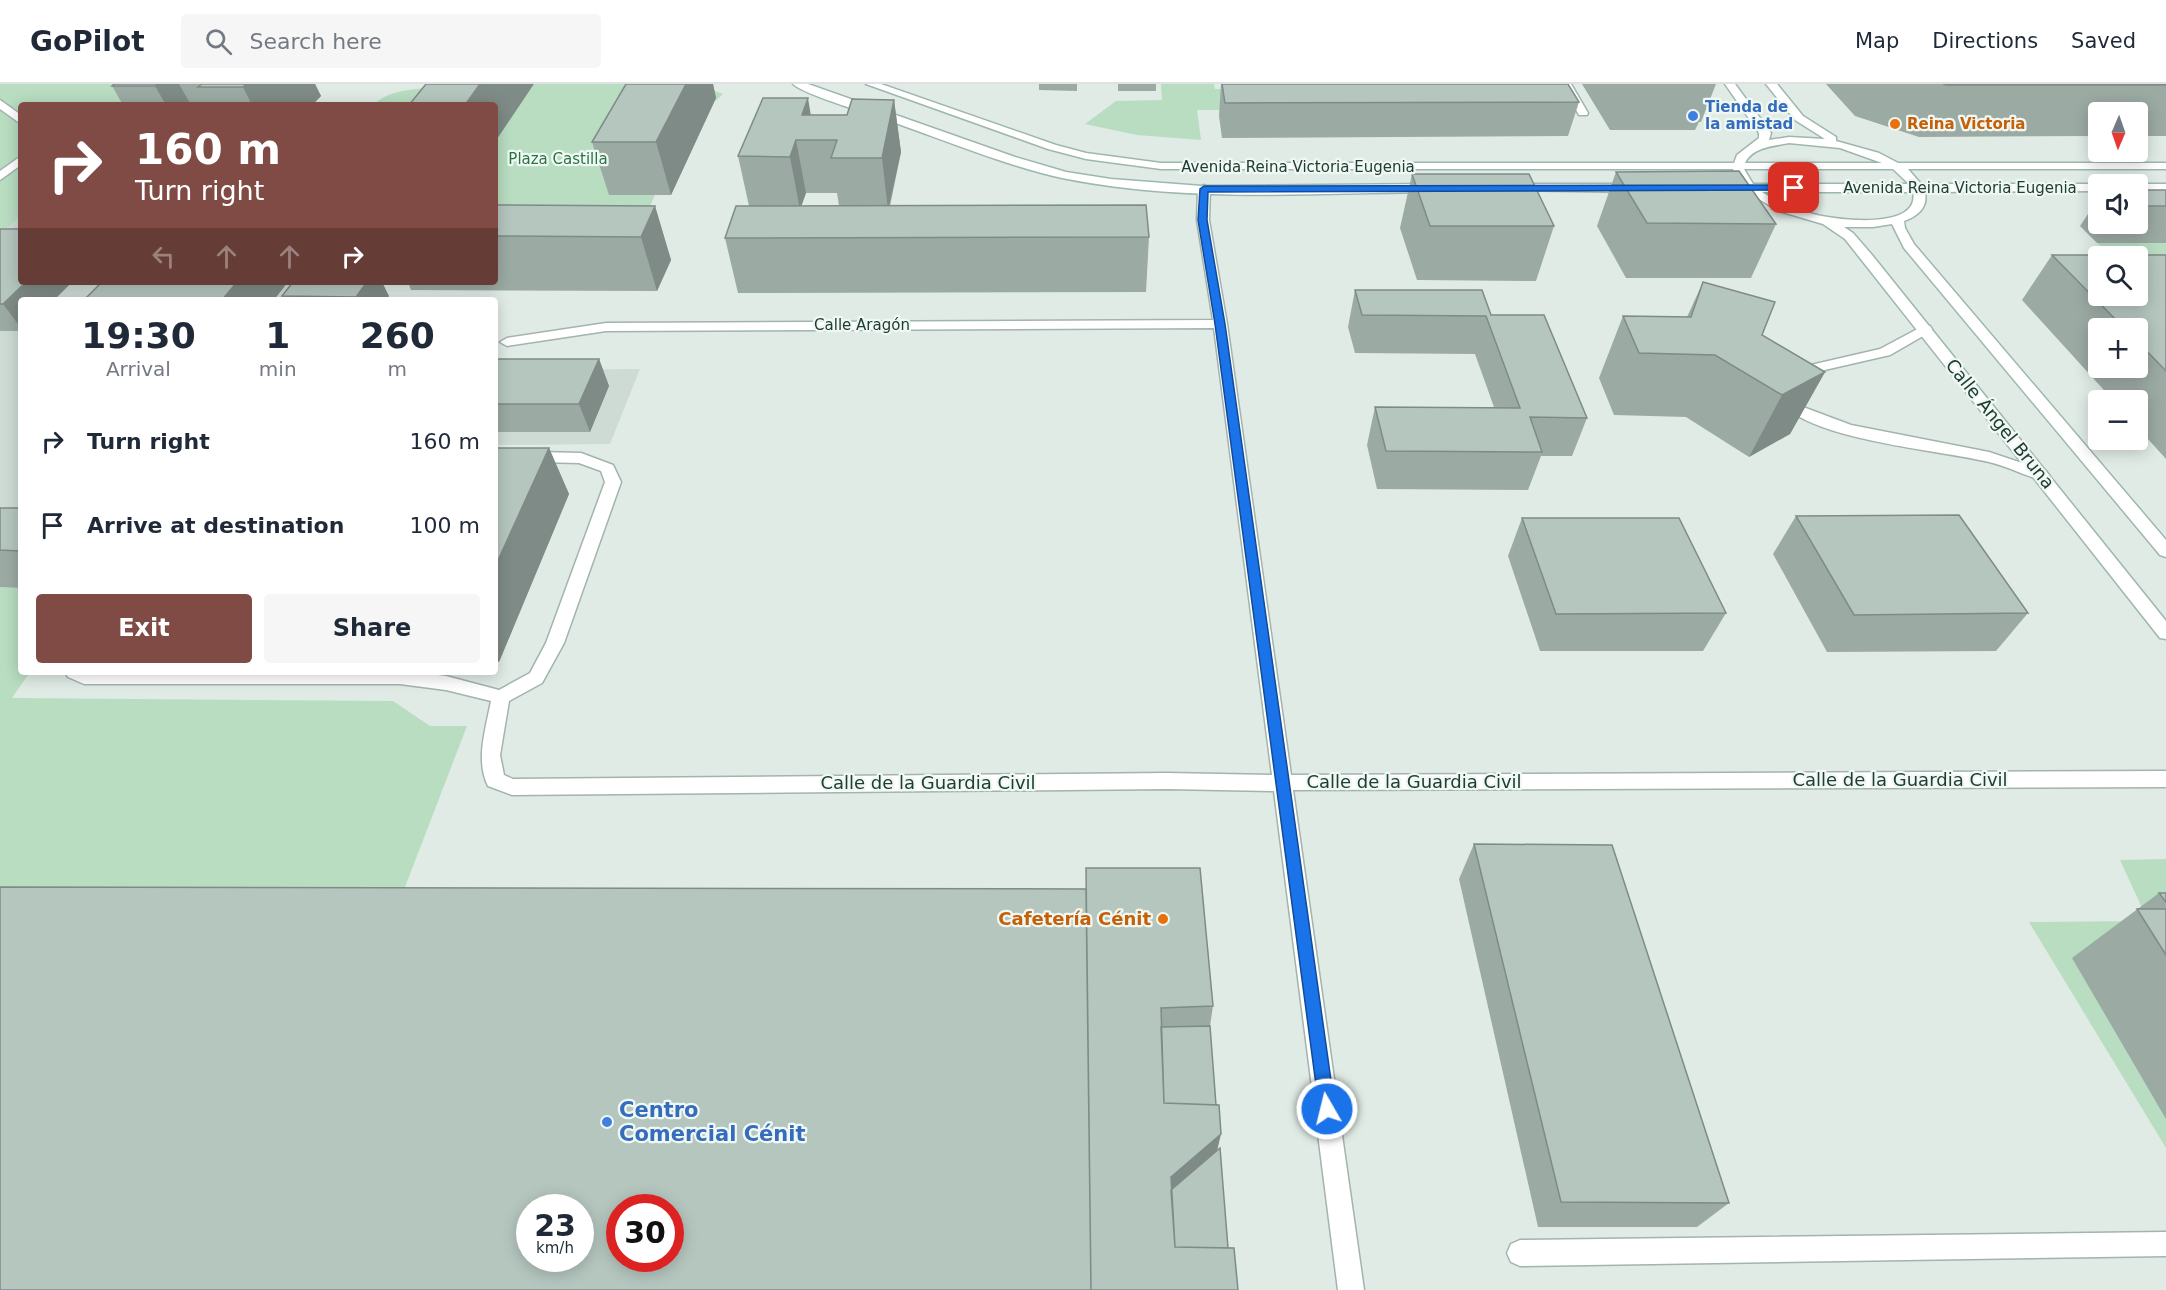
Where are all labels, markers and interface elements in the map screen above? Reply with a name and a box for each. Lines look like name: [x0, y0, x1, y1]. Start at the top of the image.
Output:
search box: [181, 14, 601, 68]
text: GoPilot: [30, 25, 145, 58]
icon: search: [202, 25, 235, 58]
text: Search here: [250, 29, 382, 54]
text: Map: [1855, 29, 1899, 53]
text: Directions: [1932, 29, 2038, 53]
text: Saved: [2071, 29, 2136, 53]
place label: Tienda de la amistad: [1705, 98, 1793, 133]
north arrow: [2088, 102, 2148, 162]
map controls: [2088, 102, 2148, 450]
marker: Tienda de la amistad: [1686, 109, 1700, 123]
place label: Reina Victoria: [1907, 115, 2025, 133]
marker: Reina Victoria: [1888, 117, 1902, 131]
text: 160 m: [135, 125, 281, 174]
icon: right: [36, 126, 114, 204]
park label: Plaza Castilla: [508, 150, 608, 168]
street label: Avenida Reina Victoria Eugenia: [1181, 158, 1415, 176]
pin: [1768, 162, 1819, 213]
icon: arrive: [1777, 171, 1810, 204]
button: sound: [2088, 174, 2148, 234]
text: Turn right: [135, 175, 264, 206]
street label: Avenida Reina Victoria Eugenia: [1843, 179, 2077, 197]
icon: left: [147, 240, 180, 273]
icon: ahead: [210, 240, 243, 273]
icon: ahead: [273, 240, 306, 273]
icon: right: [336, 240, 369, 273]
button: search: [2088, 246, 2148, 306]
text: 19:30: [81, 315, 196, 356]
text: 1: [265, 315, 290, 356]
text: 260: [360, 315, 435, 356]
street label: Calle Aragón: [814, 316, 910, 334]
button: +: [2088, 318, 2148, 378]
street label: Calle Ángel Bruna: [1942, 355, 2059, 493]
text: Arrival: [106, 357, 171, 381]
text: min: [259, 357, 297, 381]
text: m: [388, 357, 407, 381]
button: −: [2088, 390, 2148, 450]
icon: right: [36, 425, 69, 458]
text: Turn right: [87, 429, 210, 454]
text: 160 m: [410, 429, 480, 454]
icon: arrive: [36, 509, 69, 542]
text: Arrive at destination: [87, 513, 344, 538]
text: 100 m: [410, 513, 480, 538]
button: Exit: [36, 594, 252, 663]
button: Share: [264, 594, 480, 663]
street label: Calle de la Guardia Civil: [1792, 769, 2008, 790]
street label: Calle de la Guardia Civil: [1306, 771, 1522, 792]
street label: Calle de la Guardia Civil: [820, 772, 1036, 793]
place label: Cafetería Cénit: [998, 908, 1151, 929]
marker: Cafetería Cénit: [1156, 912, 1170, 926]
position arrow: [1295, 1077, 1359, 1141]
place label: Centro Comercial Cénit: [619, 1098, 806, 1146]
marker: Centro Comercial Cénit: [600, 1115, 614, 1129]
speed limit sign: 30: [606, 1194, 684, 1272]
text: 23: [534, 1208, 576, 1243]
text: km/h: [536, 1239, 574, 1257]

